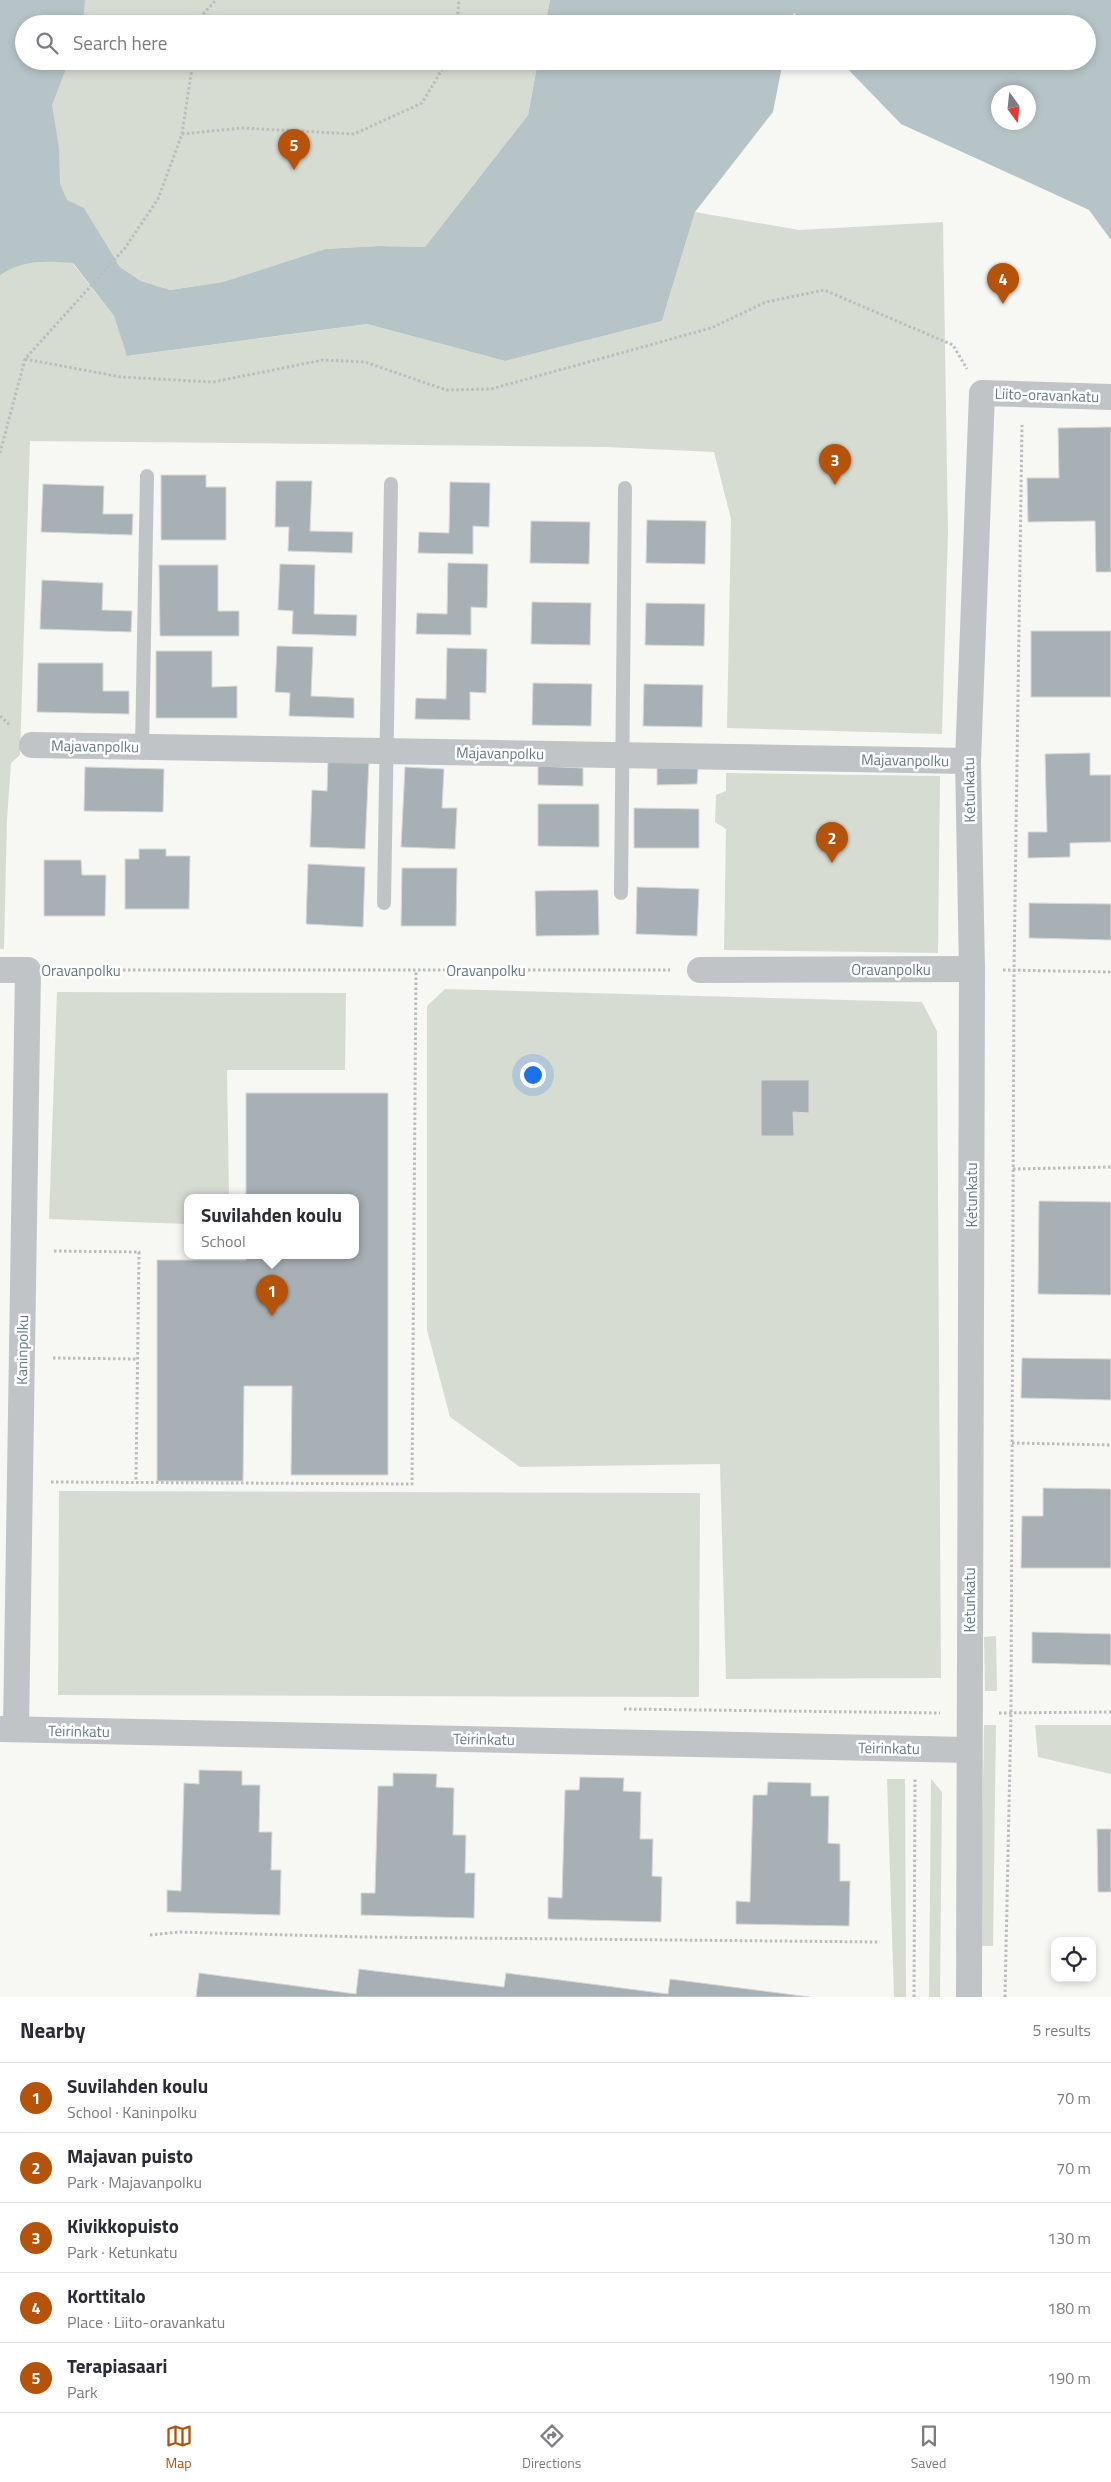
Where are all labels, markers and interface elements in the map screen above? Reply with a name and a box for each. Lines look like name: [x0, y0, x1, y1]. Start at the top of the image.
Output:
search box: [15, 15, 1096, 70]
text: Search here: [73, 28, 167, 57]
icon: search: [33, 29, 61, 57]
north arrow: [991, 85, 1036, 130]
pin: 5: [278, 129, 310, 170]
pin: 4: [987, 263, 1019, 304]
street label: Liito-oravankatu: [994, 382, 1100, 408]
pin: 3: [819, 444, 851, 485]
street label: Majavanpolku: [51, 734, 139, 758]
street label: Majavanpolku: [456, 741, 544, 765]
street label: Majavanpolku: [861, 748, 949, 772]
street label: Ketunkatu: [957, 757, 981, 823]
pin: 2: [816, 822, 848, 863]
street label: Oravanpolku: [851, 958, 931, 981]
street label: Oravanpolku: [41, 959, 121, 982]
street label: Oravanpolku: [446, 959, 526, 982]
your location: [520, 1062, 546, 1088]
street label: Ketunkatu: [960, 1162, 983, 1228]
popup: [184, 1194, 359, 1259]
text: Suvilahden koulu: [201, 1200, 342, 1229]
text: School: [201, 1229, 246, 1253]
pin: 1: [256, 1275, 288, 1316]
street label: Kaninpolku: [10, 1315, 34, 1385]
street label: Ketunkatu: [958, 1567, 981, 1633]
street label: Teirinkatu: [48, 1719, 110, 1743]
street label: Teirinkatu: [453, 1727, 515, 1751]
street label: Teirinkatu: [858, 1736, 920, 1760]
map controls: [1051, 1937, 1096, 1982]
button: locate: [1051, 1937, 1096, 1982]
text: Nearby: [20, 2014, 85, 2046]
text: 5 results: [1032, 2018, 1091, 2042]
text: Suvilahden koulu: [67, 2071, 208, 2100]
text: 1: [32, 2086, 40, 2110]
text: 70 m: [1056, 2086, 1091, 2110]
text: School · Kaninpolku: [67, 2100, 197, 2124]
text: Majavan puisto: [67, 2141, 193, 2170]
text: 2: [32, 2156, 40, 2180]
text: 70 m: [1056, 2156, 1091, 2180]
text: Park · Majavanpolku: [67, 2170, 202, 2194]
text: Kivikkopuisto: [67, 2211, 179, 2240]
text: 3: [32, 2226, 40, 2250]
text: 130 m: [1047, 2226, 1091, 2250]
text: Park · Ketunkatu: [67, 2240, 177, 2264]
text: Korttitalo: [67, 2281, 146, 2310]
text: 4: [32, 2296, 40, 2320]
text: 180 m: [1047, 2296, 1091, 2320]
text: Place · Liito-oravankatu: [67, 2310, 225, 2334]
text: Terapiasaari: [67, 2351, 167, 2380]
text: 5: [32, 2366, 40, 2390]
text: 190 m: [1047, 2366, 1091, 2390]
text: Park: [67, 2380, 98, 2404]
tab: Map: [165, 2422, 193, 2473]
tab: Directions: [522, 2422, 581, 2473]
tab: Saved: [911, 2422, 946, 2473]

